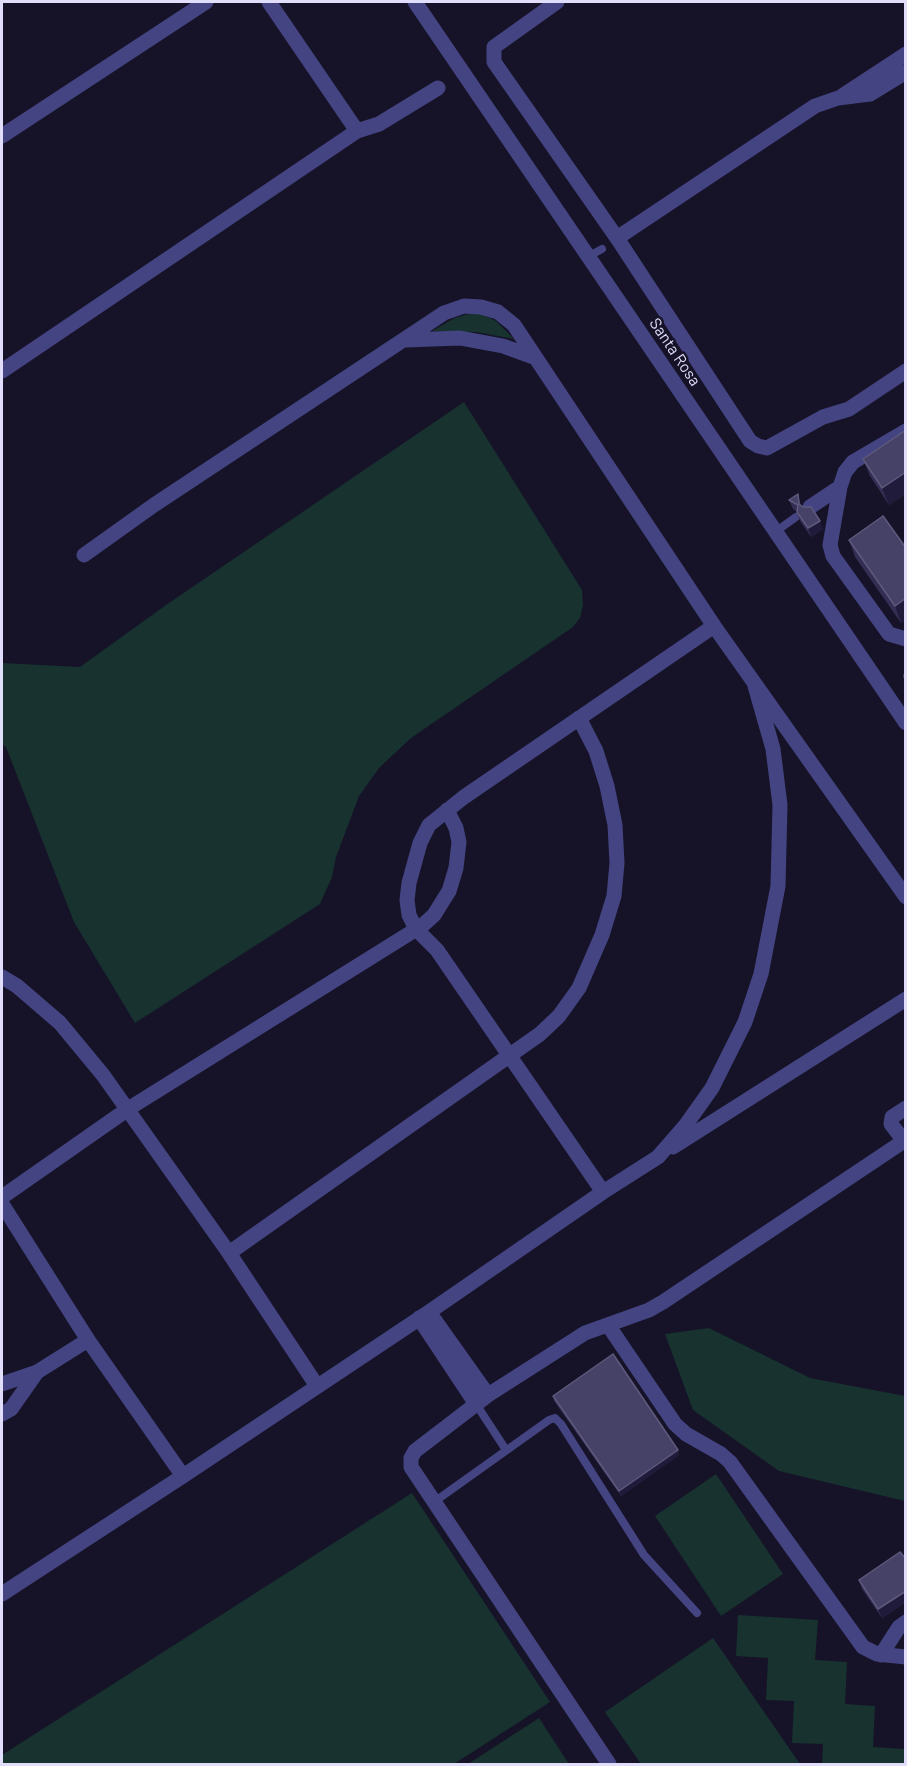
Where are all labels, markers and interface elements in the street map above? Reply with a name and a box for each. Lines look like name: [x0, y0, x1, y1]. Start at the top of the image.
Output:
street label: Santa Rosa: [645, 314, 705, 390]

